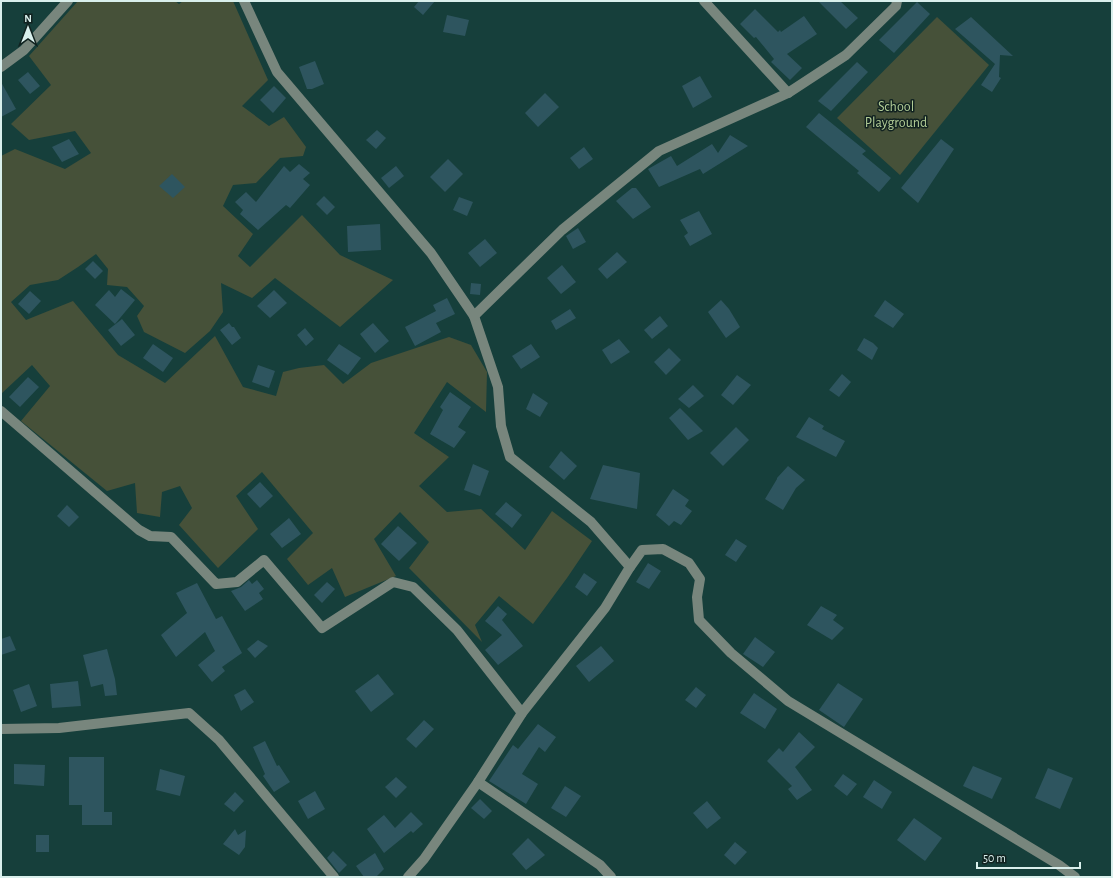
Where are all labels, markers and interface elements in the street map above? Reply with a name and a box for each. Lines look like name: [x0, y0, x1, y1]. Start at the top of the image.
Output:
north arrow: [8, 8, 48, 48]
text: N: [24, 13, 32, 24]
park label: School Playground: [865, 100, 927, 130]
scale bar: [977, 844, 1080, 870]
text: 50 m: [983, 852, 1006, 864]

